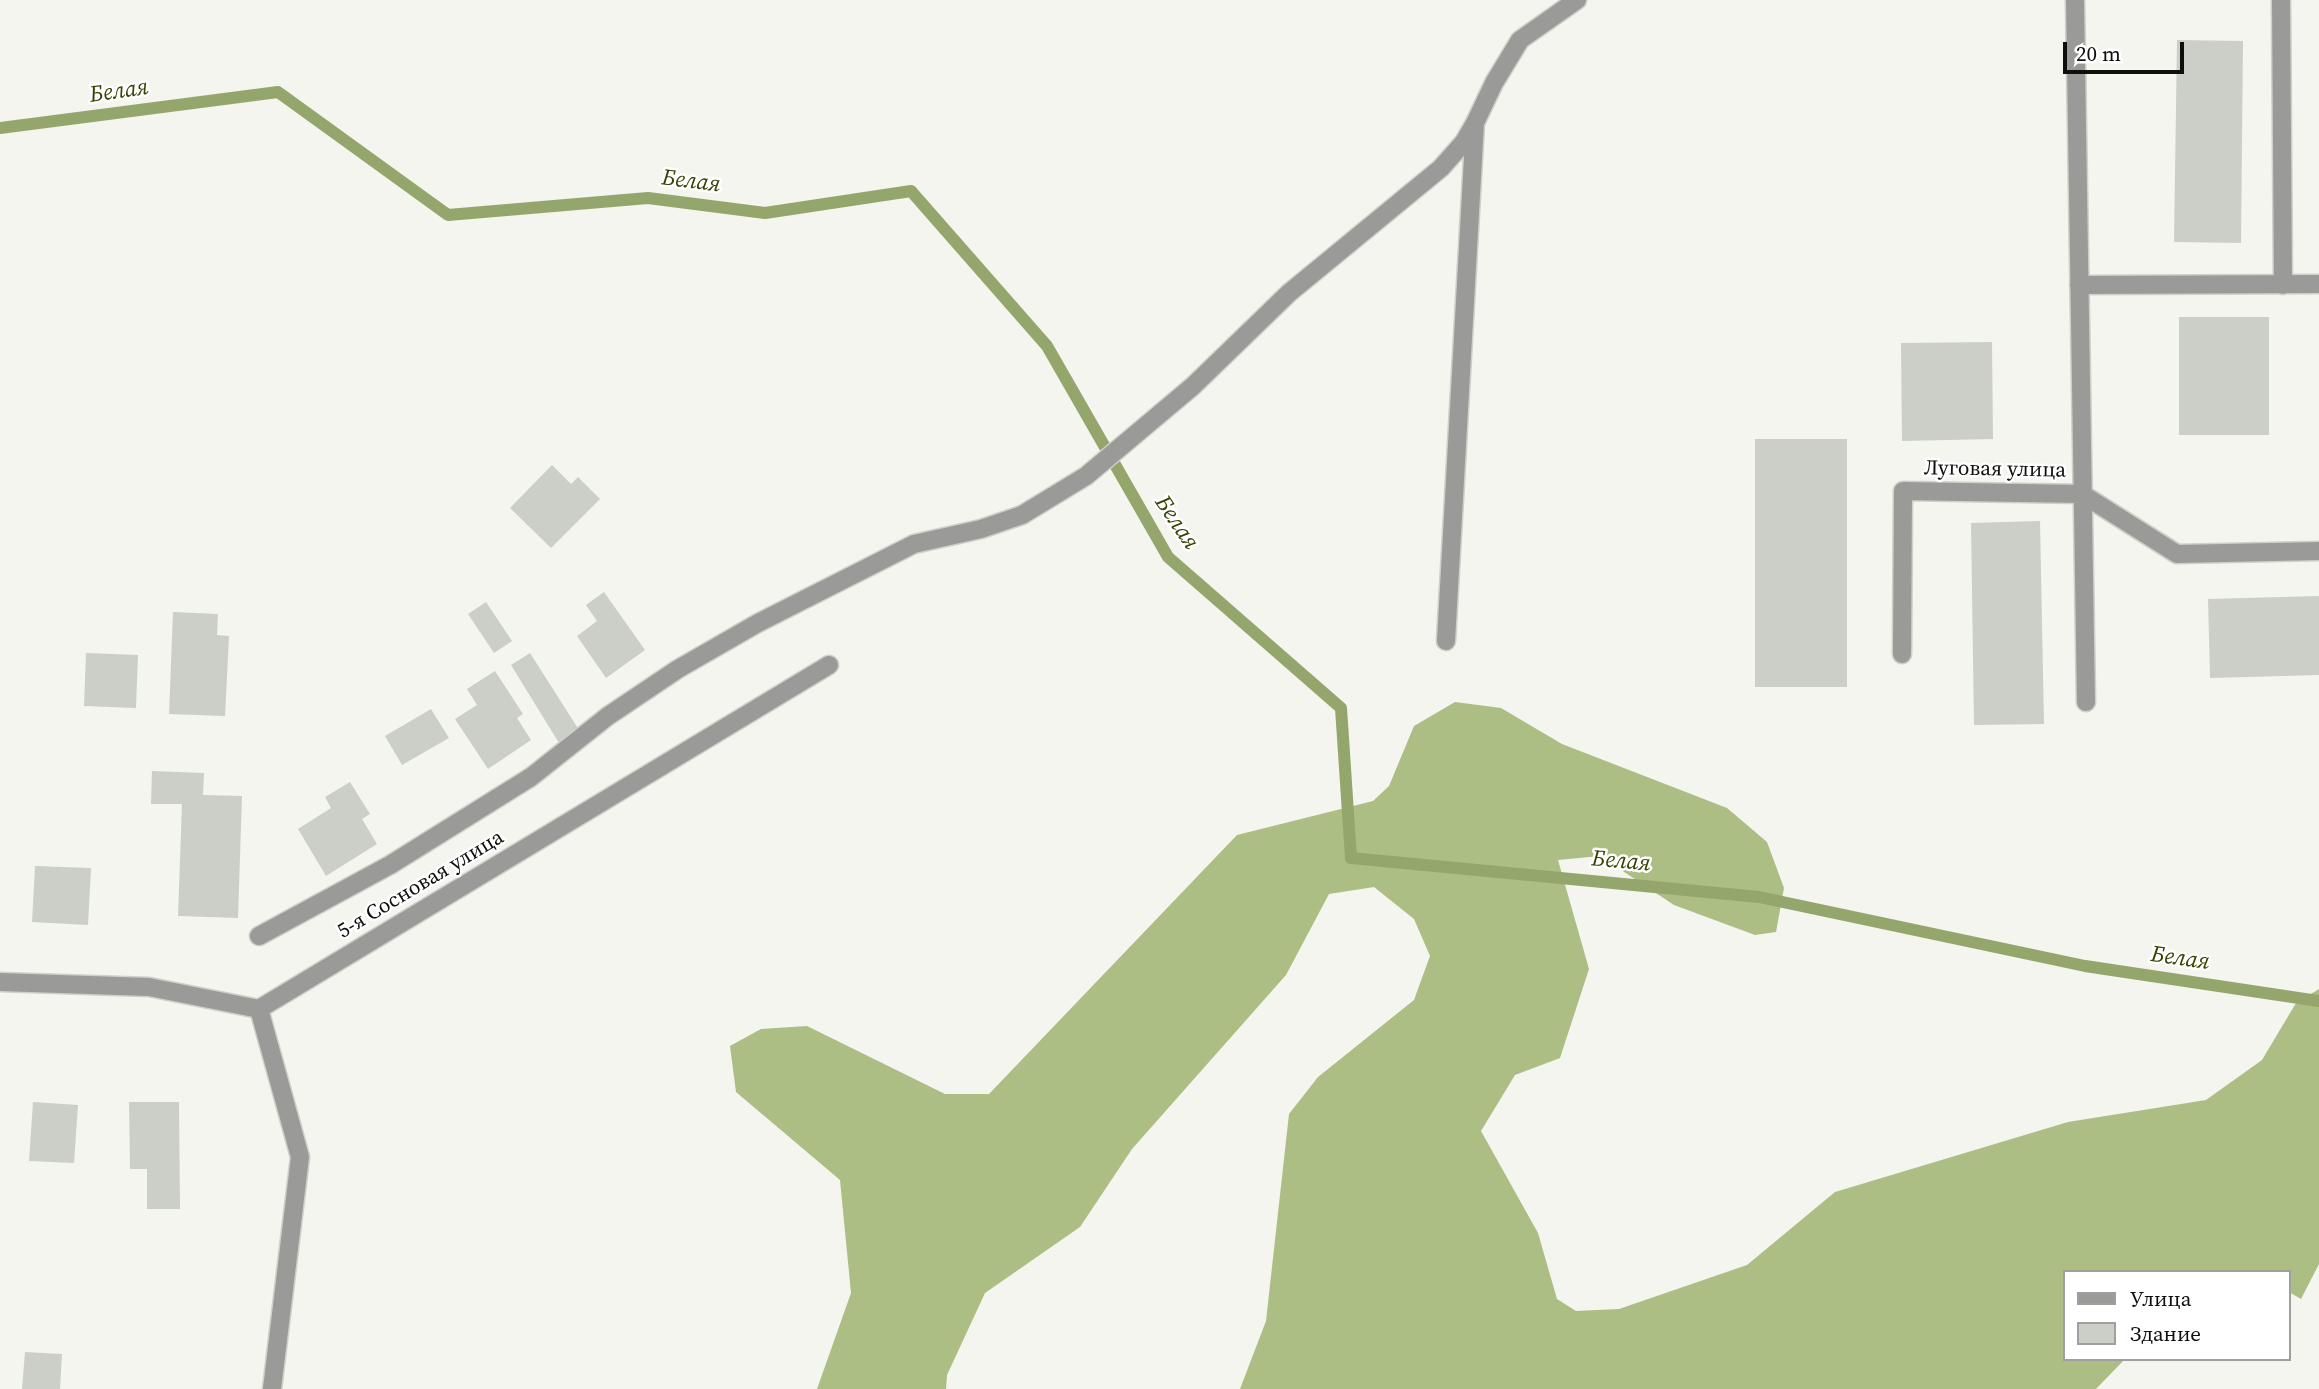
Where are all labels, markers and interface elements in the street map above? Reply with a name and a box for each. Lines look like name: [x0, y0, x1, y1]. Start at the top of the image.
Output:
scale bar: [2067, 28, 2188, 72]
text: 20 m: [2076, 39, 2121, 68]
water label: Белая: [88, 74, 150, 110]
water label: Белая: [660, 165, 722, 199]
street label: Луговая улица: [1924, 456, 2066, 484]
water label: Белая: [1148, 491, 1204, 555]
street label: 5-я Сосновая улица: [333, 825, 509, 945]
water label: Белая: [1590, 846, 1652, 878]
water label: Белая: [2149, 941, 2211, 977]
legend: [2064, 1270, 2291, 1361]
text: Улица: [2130, 1284, 2191, 1313]
text: Здание: [2130, 1319, 2201, 1348]

